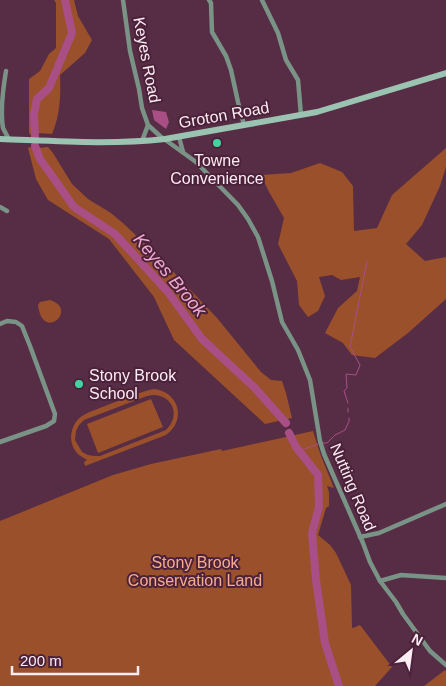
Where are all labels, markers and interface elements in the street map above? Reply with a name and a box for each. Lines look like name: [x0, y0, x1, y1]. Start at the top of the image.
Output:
street label: Keyes Road: [130, 16, 164, 104]
street label: Groton Road: [177, 99, 271, 131]
marker: Towne Convenience: [211, 137, 223, 149]
place label: Towne Convenience: [170, 152, 264, 187]
water label: Keyes Brook: [130, 229, 211, 321]
place label: Stony Brook School: [89, 367, 177, 402]
marker: Stony Brook School: [73, 378, 85, 390]
street label: Nutting Road: [327, 441, 379, 533]
park label: Stony Brook Conservation Land: [128, 554, 262, 589]
north arrow: [386, 626, 436, 676]
text: N: [409, 630, 426, 649]
scale bar: [12, 644, 139, 676]
text: 200 m: [20, 652, 62, 669]

